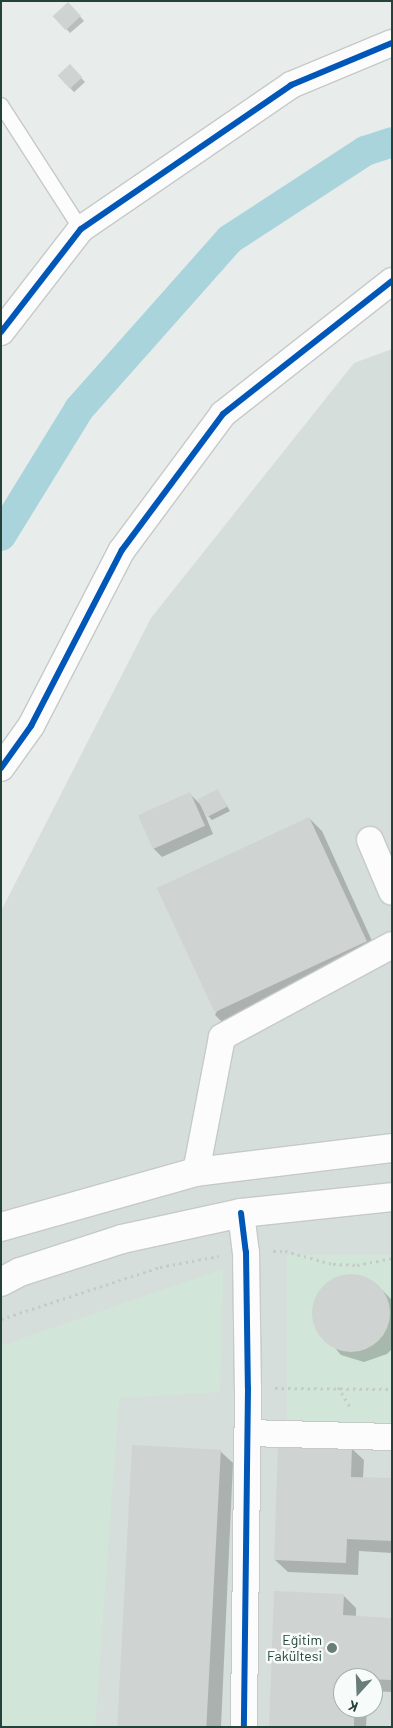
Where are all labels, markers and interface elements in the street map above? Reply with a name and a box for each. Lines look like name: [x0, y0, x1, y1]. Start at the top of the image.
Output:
place label: Eğitim Fakültesi: [267, 1632, 322, 1664]
marker: Eğitim Fakültesi: [326, 1642, 338, 1654]
north arrow: [333, 1668, 383, 1718]
text: K: [346, 1697, 360, 1716]

